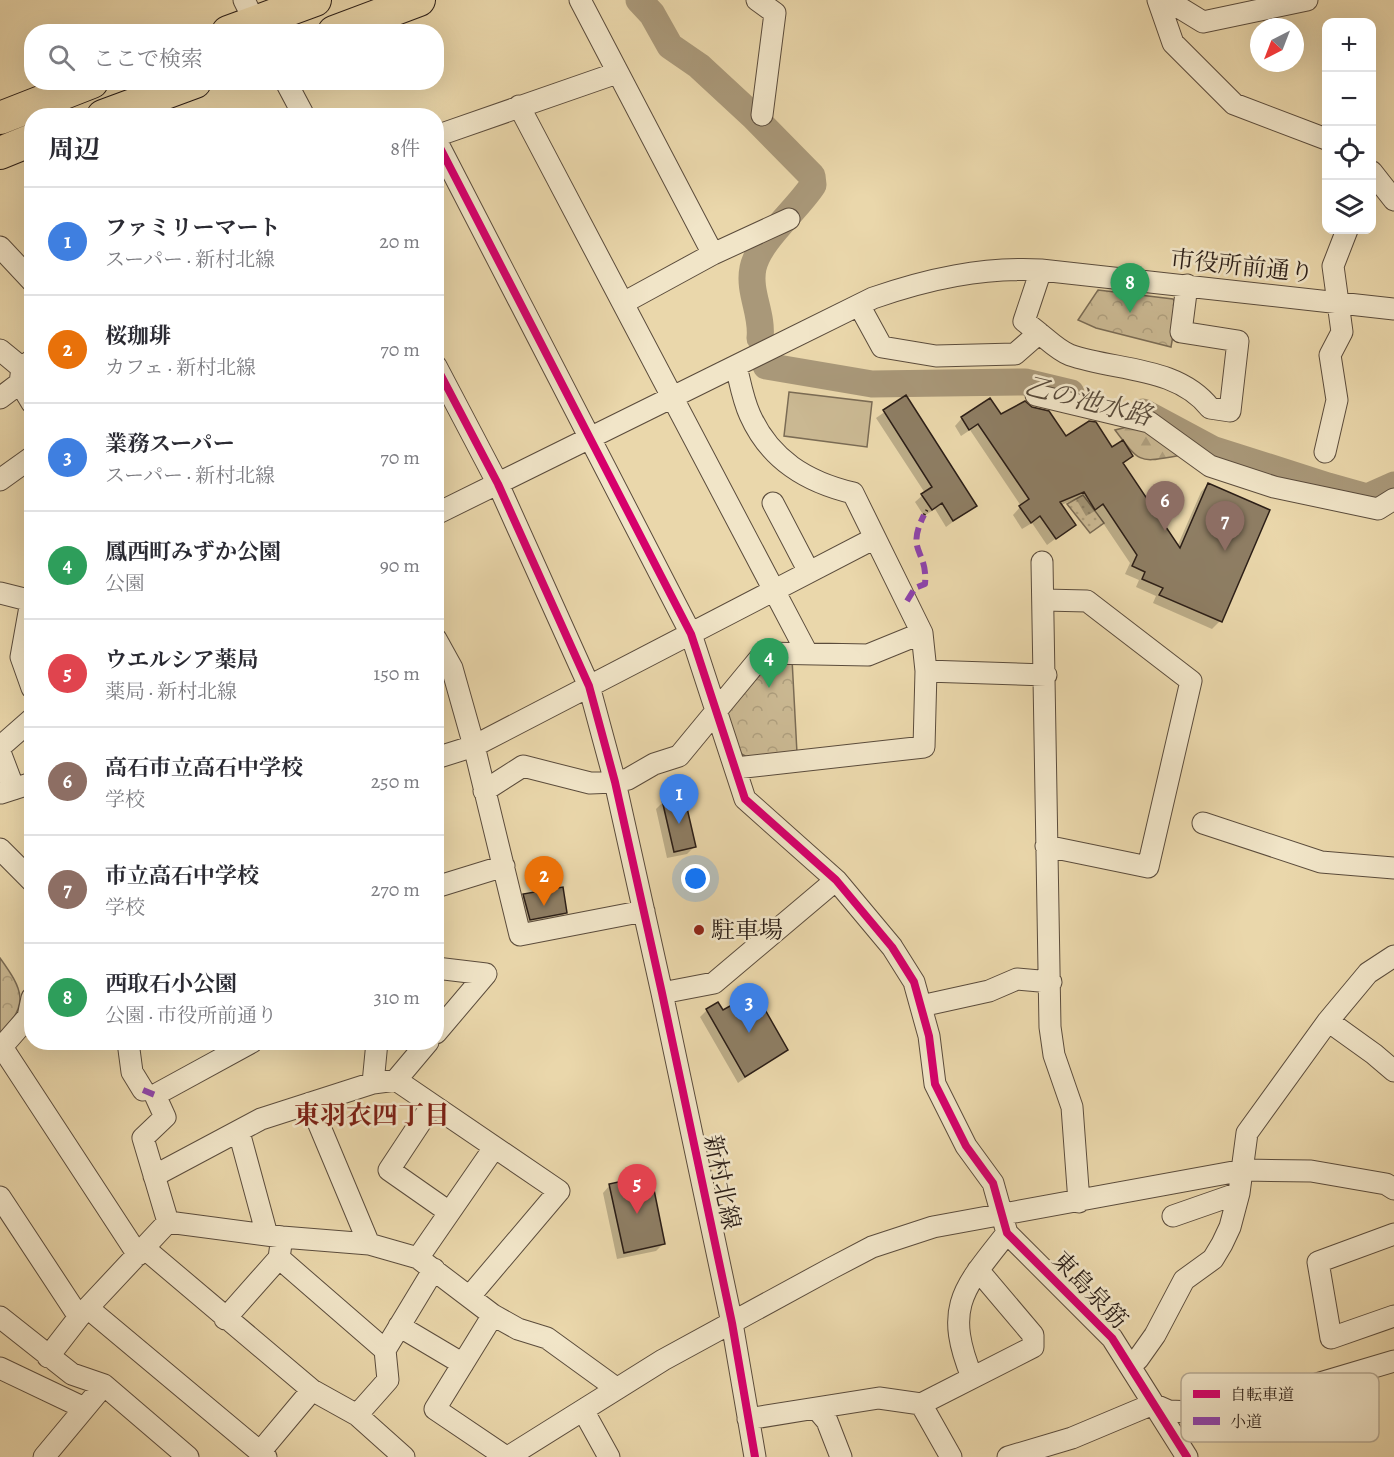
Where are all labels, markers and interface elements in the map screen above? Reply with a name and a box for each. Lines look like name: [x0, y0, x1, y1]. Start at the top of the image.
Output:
north arrow: [1250, 18, 1304, 72]
map controls: [1322, 18, 1376, 234]
button: +: [1322, 18, 1376, 72]
search box: [24, 24, 444, 90]
icon: search: [45, 41, 78, 74]
text: ここで検索: [93, 44, 203, 74]
button: −: [1322, 72, 1376, 126]
button: locate: [1322, 126, 1376, 180]
text: 周辺: [48, 132, 100, 167]
text: 8件: [390, 135, 420, 162]
button: layers: [1322, 180, 1376, 234]
text: ファミリーマート: [105, 213, 281, 243]
text: 1: [64, 228, 71, 255]
text: 20 m: [379, 228, 420, 255]
street label: 市役所前通り: [1169, 243, 1315, 289]
text: スーパー · 新村北線: [105, 246, 275, 273]
pin: 8: [1110, 264, 1150, 313]
text: 桜珈琲: [105, 321, 171, 351]
text: 2: [63, 336, 72, 363]
text: 70 m: [380, 336, 420, 363]
text: カフェ · 新村北線: [105, 354, 256, 381]
water label: 乙の池水路: [1021, 368, 1157, 434]
text: 業務スーパー: [105, 429, 235, 459]
text: 3: [63, 444, 72, 471]
text: 70 m: [380, 444, 420, 471]
text: スーパー · 新村北線: [105, 462, 275, 489]
pin: 6: [1146, 482, 1184, 531]
pin: 7: [1206, 502, 1244, 551]
text: 鳳西町みずか公園: [105, 537, 281, 567]
text: 4: [63, 552, 72, 579]
text: 90 m: [380, 552, 420, 579]
text: 公園: [105, 570, 145, 597]
pin: 4: [750, 638, 788, 688]
text: ウエルシア薬局: [105, 645, 258, 675]
text: 5: [63, 660, 72, 687]
text: 150 m: [373, 660, 420, 687]
text: 薬局 · 新村北線: [105, 678, 237, 705]
text: 高石市立高石中学校: [105, 753, 303, 783]
text: 6: [63, 768, 72, 795]
text: 250 m: [371, 768, 420, 795]
pin: 1: [660, 774, 698, 824]
text: 学校: [105, 786, 145, 813]
pin: 2: [524, 856, 564, 906]
text: 市立高石中学校: [105, 861, 259, 891]
your location: [681, 864, 710, 893]
text: 7: [63, 876, 72, 903]
text: 270 m: [371, 876, 420, 903]
text: 学校: [105, 894, 145, 921]
place label: 駐車場: [711, 914, 783, 946]
marker: 駐車場: [692, 923, 706, 937]
text: 西取石小公園: [105, 969, 237, 999]
text: 8: [63, 984, 72, 1011]
text: 310 m: [374, 984, 420, 1011]
pin: 3: [730, 984, 768, 1033]
text: 公園 · 市役所前通り: [105, 1002, 277, 1029]
district label: 東羽衣四丁目: [294, 1098, 450, 1133]
street label: 新村北線: [696, 1132, 748, 1232]
pin: 5: [618, 1164, 656, 1214]
street label: 東島泉筋: [1045, 1244, 1135, 1336]
legend: [1181, 1373, 1379, 1442]
text: 自転車道: [1230, 1384, 1294, 1406]
text: 小道: [1230, 1411, 1262, 1433]

